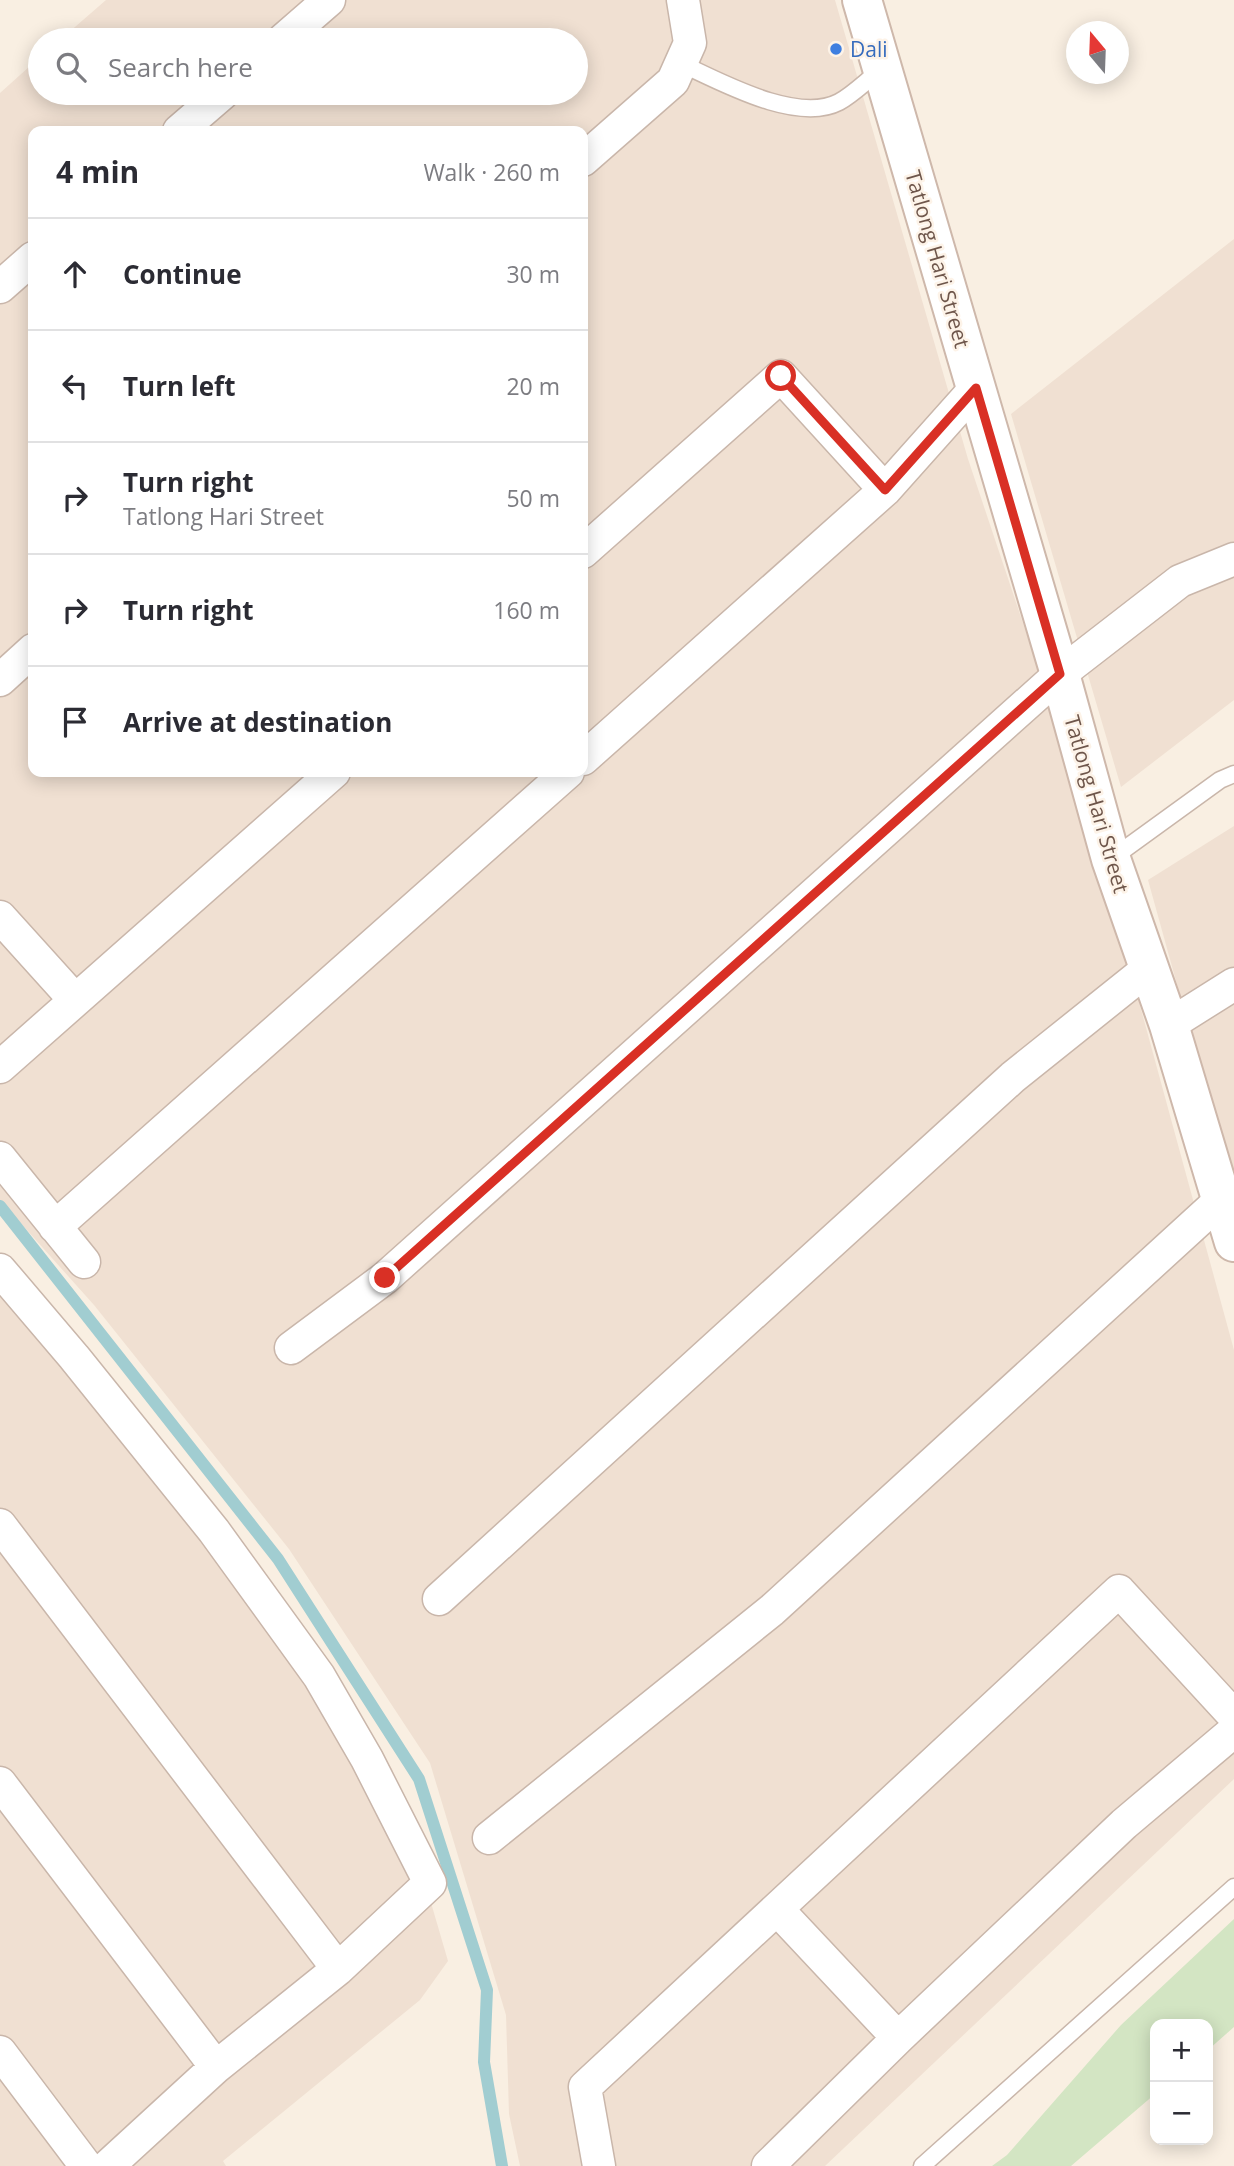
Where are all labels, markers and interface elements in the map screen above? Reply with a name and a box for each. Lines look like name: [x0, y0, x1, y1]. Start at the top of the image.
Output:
north arrow: [1066, 21, 1129, 84]
search box: [28, 28, 588, 105]
place label: Dali: [850, 35, 888, 63]
marker: Dali: [828, 41, 844, 57]
icon: search: [52, 48, 90, 86]
text: Search here: [108, 49, 253, 85]
text: 4 min: [56, 151, 139, 192]
text: Walk · 260 m: [423, 156, 560, 188]
street label: Tatlong Hari Street: [899, 167, 977, 351]
icon: ahead: [56, 255, 94, 293]
text: Continue: [123, 256, 242, 292]
text: 30 m: [506, 258, 560, 290]
route start: [765, 360, 796, 391]
icon: left: [56, 367, 94, 405]
text: Turn left: [123, 368, 235, 404]
text: 20 m: [506, 370, 560, 402]
text: Turn right: [123, 464, 254, 500]
icon: right: [56, 479, 94, 517]
text: 50 m: [506, 482, 560, 514]
text: Tatlong Hari Street: [123, 500, 324, 532]
icon: right: [56, 591, 94, 629]
text: Turn right: [123, 592, 254, 628]
text: 160 m: [493, 594, 560, 626]
icon: arrive: [56, 703, 94, 741]
text: Arrive at destination: [123, 704, 392, 740]
street label: Tatlong Hari Street: [1058, 712, 1136, 896]
route end: [369, 1262, 400, 1293]
map controls: [1150, 2019, 1213, 2145]
button: +: [1150, 2019, 1213, 2082]
button: −: [1150, 2082, 1213, 2145]

